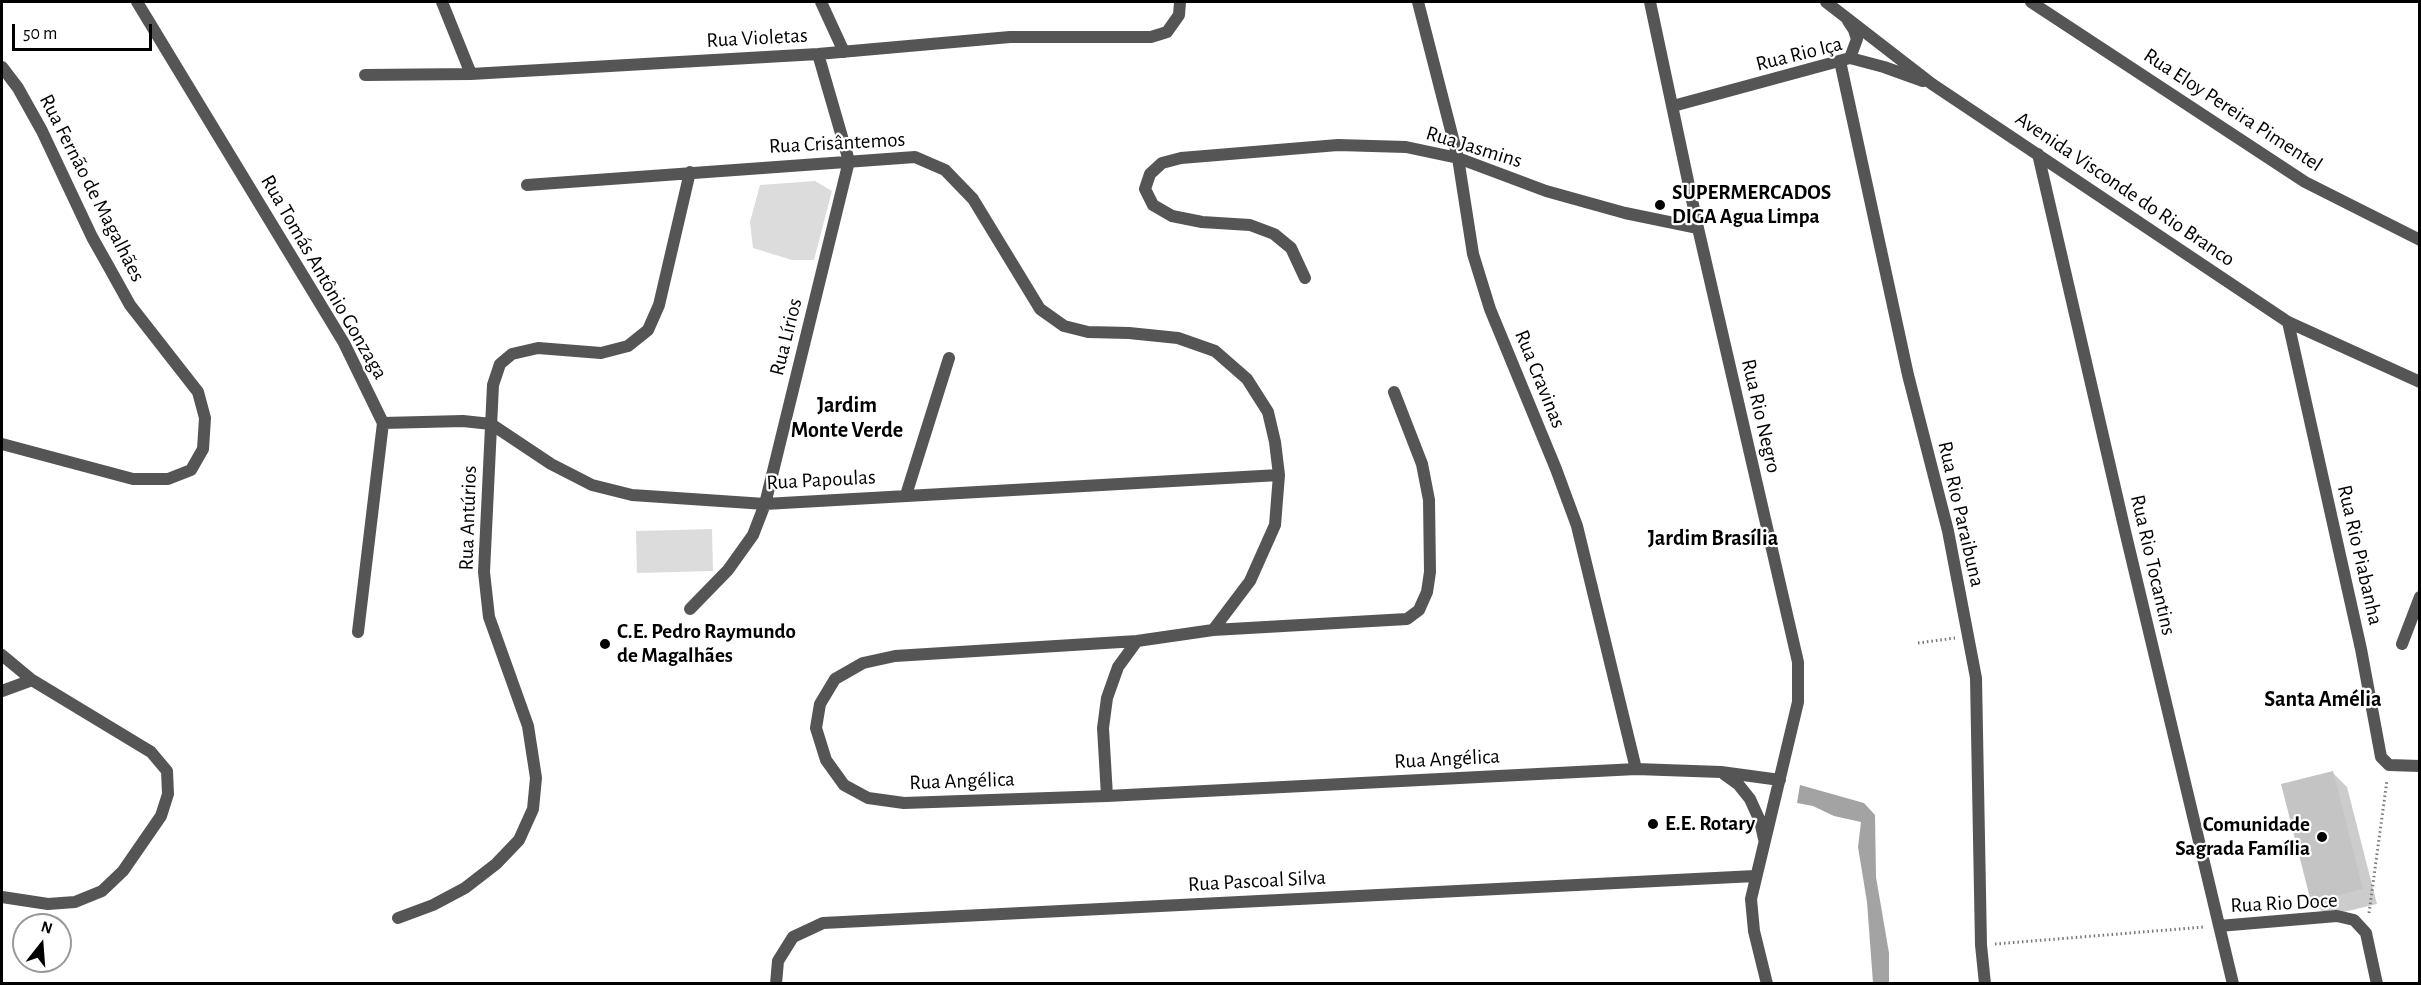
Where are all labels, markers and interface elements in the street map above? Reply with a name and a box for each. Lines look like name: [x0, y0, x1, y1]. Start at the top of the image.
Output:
scale bar: [15, 12, 154, 50]
street label: Rua Violetas: [706, 23, 808, 53]
text: 50 m: [23, 25, 57, 43]
street label: Rua Rio Iça: [1753, 31, 1845, 77]
street label: Rua Eloy Pereira Pimentel: [2139, 43, 2327, 177]
street label: Rua Fernão de Magalhães: [34, 90, 150, 286]
street label: Avenida Visconde do Rio Branco: [2010, 106, 2240, 272]
street label: Rua Jasmins: [1423, 120, 1525, 174]
street label: Rua Crisântemos: [768, 127, 906, 159]
street label: Rua Tomás Antônio Gonzaga: [255, 170, 393, 384]
place label: SUPERMERCADOS DIGA Agua Limpa: [1672, 180, 1831, 230]
marker: SUPERMERCADOS DIGA Agua Limpa: [1653, 198, 1667, 212]
street label: Rua Lírios: [764, 296, 808, 378]
street label: Rua Cravinas: [1509, 326, 1571, 432]
street label: Rua Rio Negro: [1736, 356, 1786, 476]
district label: Jardim Monte Verde: [791, 392, 903, 444]
street label: Rua Rio Paraibuna: [1932, 439, 1990, 589]
street label: Rua Antúrios: [454, 465, 482, 571]
street label: Rua Papoulas: [766, 465, 876, 495]
street label: Rua Rio Piabanha: [2332, 482, 2388, 628]
street label: Rua Rio Tocantins: [2125, 492, 2181, 638]
district label: Jardim Brasília: [1648, 525, 1778, 551]
place label: C.E. Pedro Raymundo de Magalhães: [617, 619, 796, 669]
marker: C.E. Pedro Raymundo de Magalhães: [598, 637, 612, 651]
district label: Santa Amélia: [2264, 686, 2382, 712]
street label: Rua Angélica: [1394, 744, 1500, 774]
street label: Rua Angélica: [909, 767, 1015, 795]
place label: E.E. Rotary: [1665, 811, 1755, 837]
place label: Comunidade Sagrada Família: [2175, 812, 2310, 862]
marker: E.E. Rotary: [1646, 817, 1660, 831]
marker: Comunidade Sagrada Família: [2315, 830, 2329, 844]
street label: Rua Pascoal Silva: [1187, 865, 1327, 897]
street label: Rua Rio Doce: [2230, 888, 2338, 918]
north arrow: [12, 913, 72, 973]
text: N: [39, 918, 54, 937]

